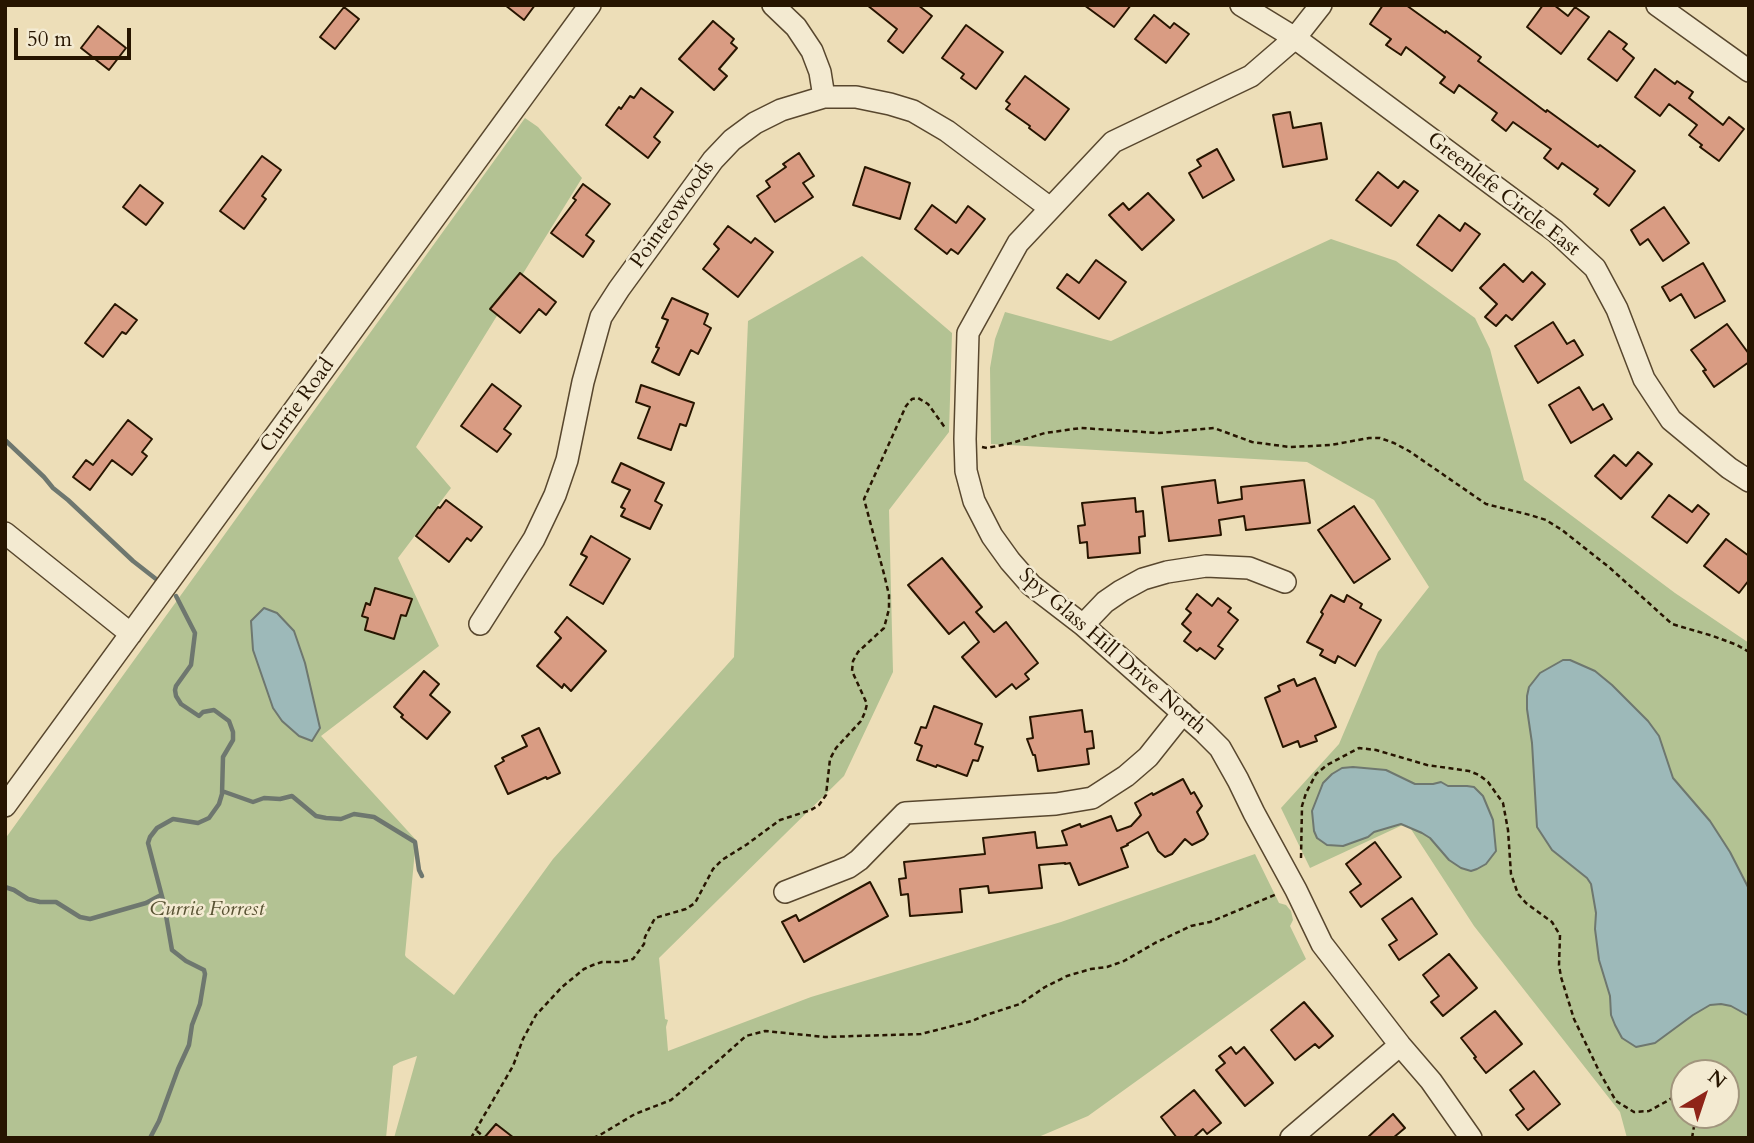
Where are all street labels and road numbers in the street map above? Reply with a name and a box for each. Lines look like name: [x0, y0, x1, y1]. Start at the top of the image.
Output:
street label: Greenlefe Circle East: [1422, 127, 1584, 263]
street label: Pointeowoods: [626, 156, 720, 274]
street label: Currie Road: [255, 354, 341, 458]
street label: Spy Glass Hill Drive North: [1013, 564, 1211, 740]

